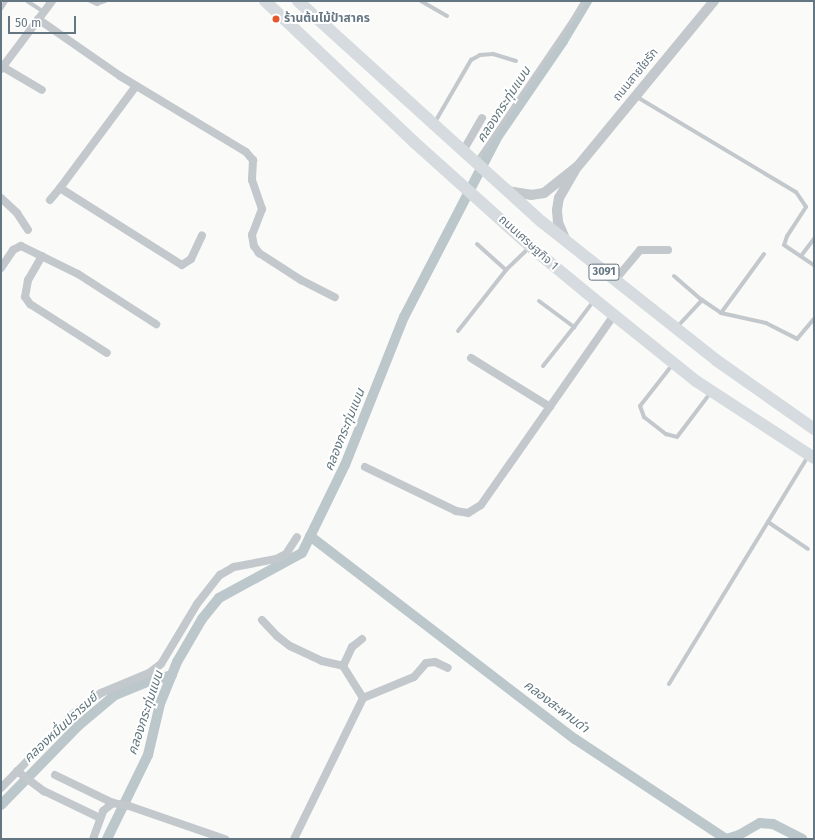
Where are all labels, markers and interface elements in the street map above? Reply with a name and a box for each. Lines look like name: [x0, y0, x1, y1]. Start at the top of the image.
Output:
scale bar: [10, 8, 78, 34]
place label: ร้านต้นไม้ป้าสาคร: [284, 12, 370, 26]
marker: ร้านต้นไม้ป้าสาคร: [271, 14, 281, 24]
text: 50 m: [15, 16, 41, 30]
street label: ถนนสายใยรัก: [610, 46, 662, 104]
water label: คลองกระทุ่มแบน: [474, 64, 534, 146]
street label: ถนนเศรษฐกิจ 1: [495, 213, 561, 273]
road number: 3091: [588, 263, 620, 281]
water label: คลองกระทุ่มแบน: [321, 387, 369, 473]
water label: คลองกระทุ่มแบน: [125, 669, 167, 757]
water label: คลองสะพานดำ: [520, 678, 592, 736]
water label: คลองหมื่นปรารมย์: [21, 690, 101, 766]

